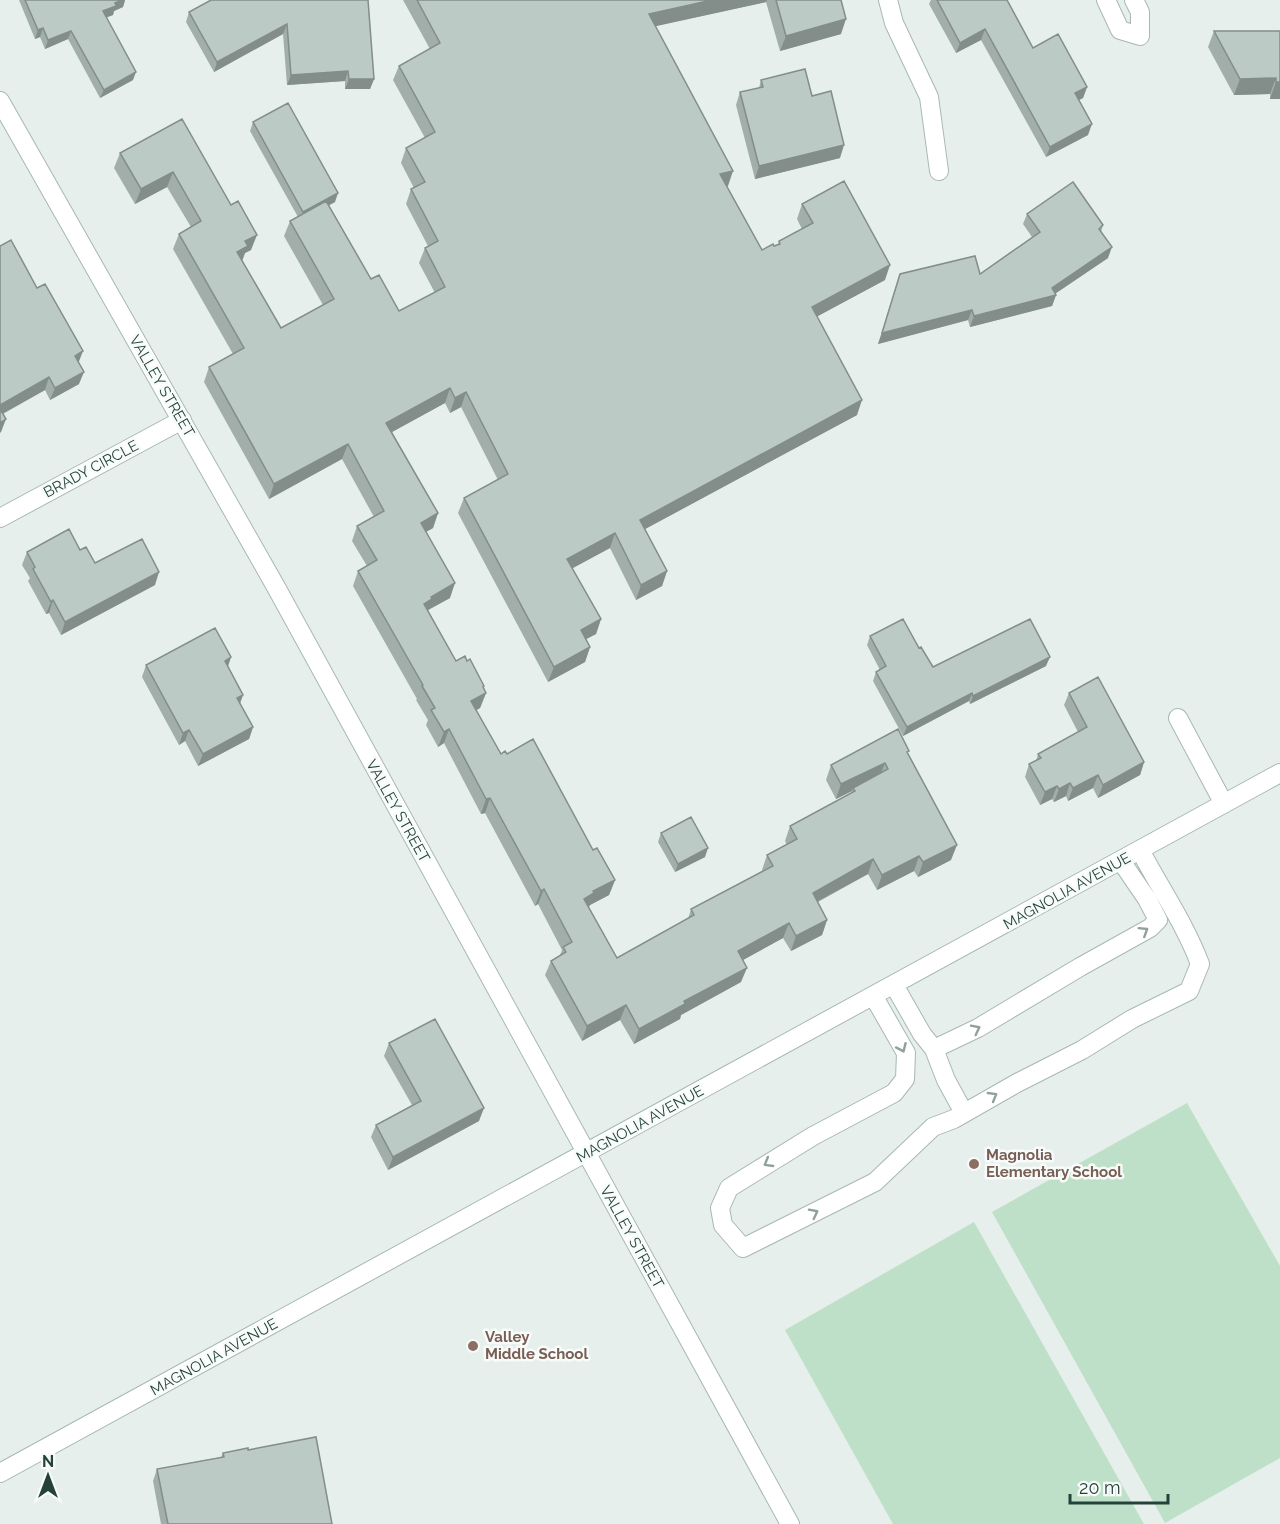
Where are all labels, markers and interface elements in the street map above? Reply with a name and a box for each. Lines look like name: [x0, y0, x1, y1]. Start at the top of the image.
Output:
street label: VALLEY STREET: [126, 332, 198, 440]
street label: BRADY CIRCLE: [40, 436, 142, 502]
street label: VALLEY STREET: [362, 757, 434, 865]
street label: MAGNOLIA AVENUE: [1000, 849, 1134, 933]
one-way arrow: [1138, 927, 1148, 939]
one-way arrow: [969, 1025, 980, 1036]
one-way arrow: [894, 1041, 906, 1052]
street label: MAGNOLIA AVENUE: [573, 1082, 707, 1166]
one-way arrow: [987, 1092, 997, 1104]
place label: Magnolia Elementary School: [986, 1146, 1122, 1181]
one-way arrow: [764, 1155, 774, 1167]
marker: Magnolia Elementary School: [967, 1157, 981, 1171]
street label: VALLEY STREET: [596, 1183, 668, 1291]
one-way arrow: [807, 1208, 818, 1220]
street label: MAGNOLIA AVENUE: [147, 1315, 281, 1399]
place label: Valley Middle School: [485, 1328, 588, 1363]
marker: Valley Middle School: [466, 1339, 480, 1353]
north arrow: [18, 1446, 78, 1506]
text: N: [42, 1452, 54, 1471]
scale bar: [1070, 1467, 1168, 1505]
text: 20 m: [1079, 1477, 1121, 1498]

